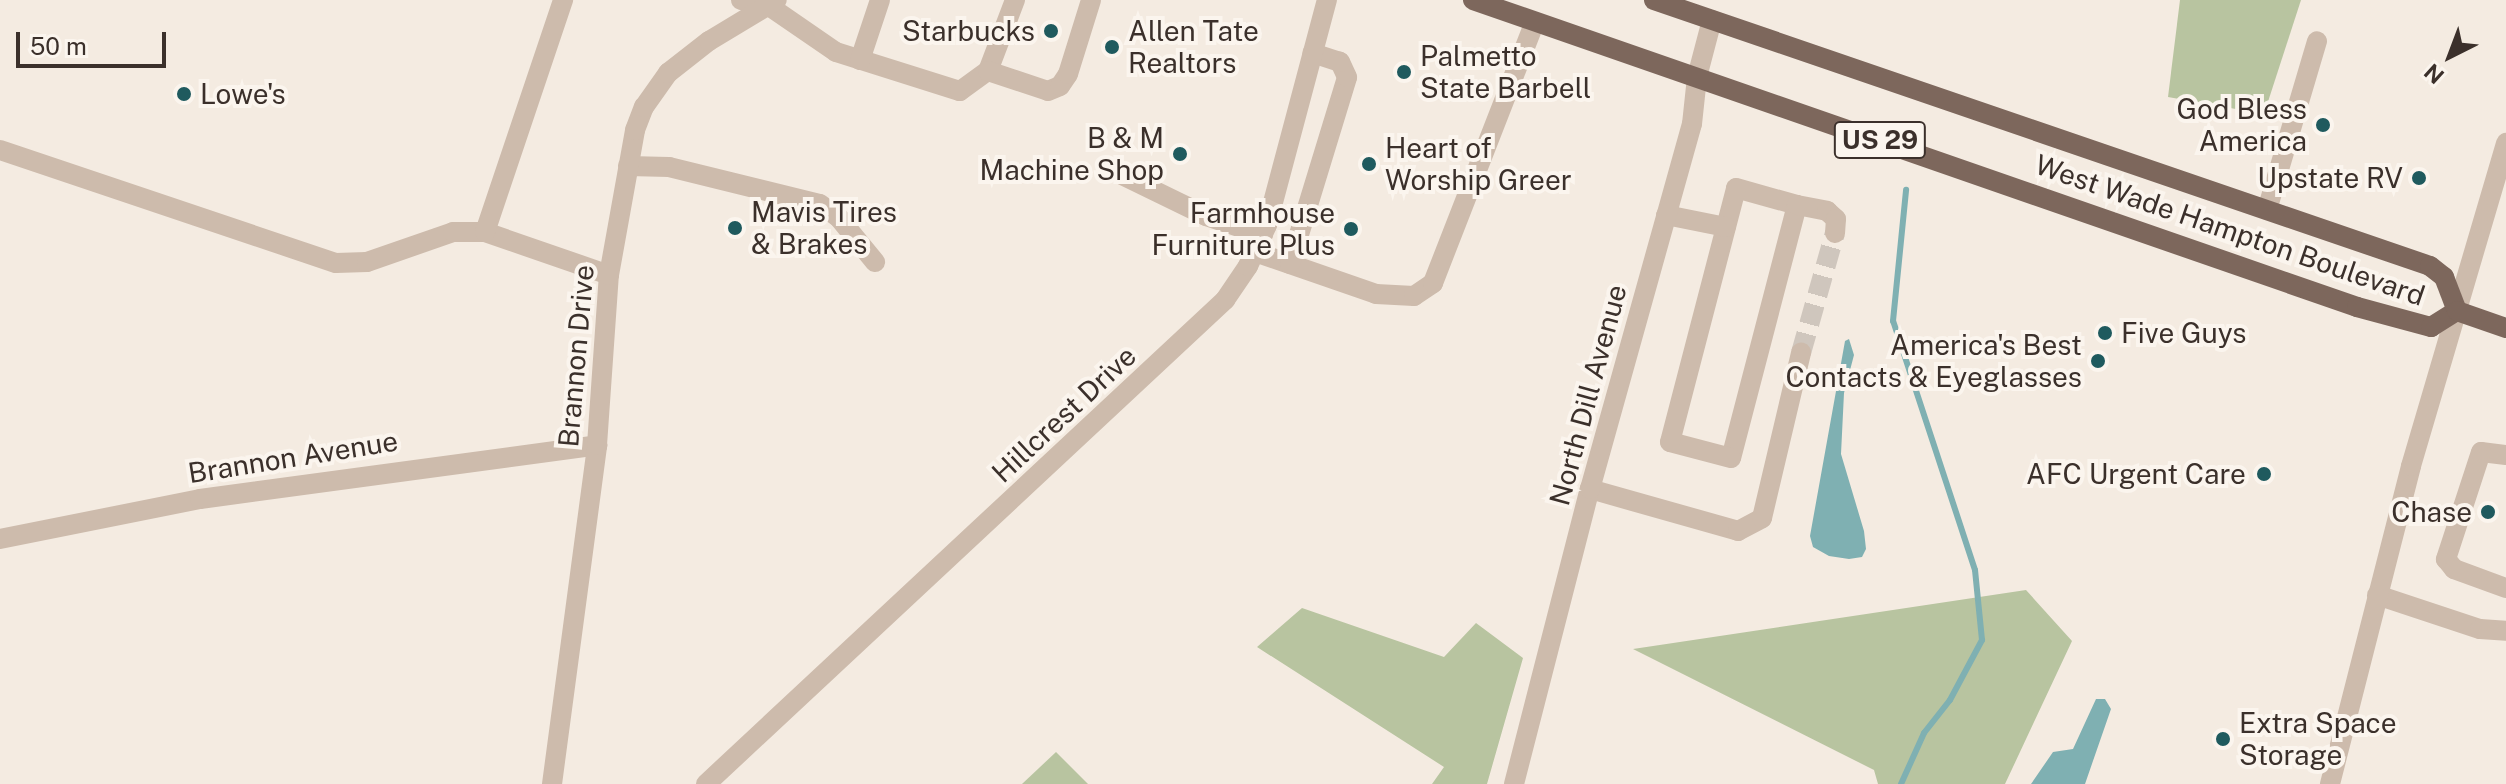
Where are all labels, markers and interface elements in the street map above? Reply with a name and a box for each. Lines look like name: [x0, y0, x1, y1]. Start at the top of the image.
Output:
place label: Starbucks: [902, 14, 1035, 48]
place label: Allen Tate Realtors: [1128, 14, 1259, 80]
scale bar: [20, 16, 170, 66]
north arrow: [2410, 16, 2490, 96]
marker: Starbucks: [1042, 22, 1060, 40]
text: 50 m: [30, 32, 87, 60]
marker: Allen Tate Realtors: [1103, 38, 1121, 56]
place label: Palmetto State Barbell: [1420, 39, 1591, 105]
text: N: [2419, 58, 2449, 89]
marker: Palmetto State Barbell: [1395, 63, 1413, 81]
place label: Lowe's: [200, 77, 286, 111]
marker: Lowe's: [175, 85, 193, 103]
place label: God Bless America: [2177, 92, 2307, 158]
marker: God Bless America: [2314, 116, 2332, 134]
road number: US 29: [1832, 118, 1928, 162]
place label: B & M Machine Shop: [979, 121, 1164, 187]
place label: Heart of Worship Greer: [1385, 131, 1572, 197]
marker: B & M Machine Shop: [1171, 145, 1189, 163]
street label: West Wade Hampton Boulevard: [2030, 147, 2430, 313]
marker: Heart of Worship Greer: [1360, 155, 1378, 173]
place label: Upstate RV: [2257, 161, 2403, 195]
marker: Upstate RV: [2410, 169, 2428, 187]
place label: Mavis Tires & Brakes: [751, 195, 897, 261]
place label: Farmhouse Furniture Plus: [1151, 196, 1335, 262]
marker: Mavis Tires & Brakes: [726, 219, 744, 237]
marker: Farmhouse Furniture Plus: [1342, 220, 1360, 238]
street label: Brannon Drive: [551, 263, 601, 449]
street label: North Dill Avenue: [1542, 281, 1634, 509]
place label: Five Guys: [2121, 316, 2247, 350]
marker: Five Guys: [2096, 324, 2114, 342]
place label: America's Best Contacts & Eyeglasses: [1785, 328, 2082, 394]
street label: Hillcrest Drive: [985, 339, 1143, 489]
marker: America's Best Contacts & Eyeglasses: [2089, 352, 2107, 370]
street label: Brannon Avenue: [186, 424, 400, 490]
place label: AFC Urgent Care: [2026, 457, 2246, 491]
marker: AFC Urgent Care: [2253, 463, 2275, 485]
place label: Chase: [2391, 495, 2472, 529]
marker: Chase: [2479, 503, 2497, 521]
place label: Extra Space Storage: [2239, 706, 2397, 772]
marker: Extra Space Storage: [2214, 730, 2232, 748]

